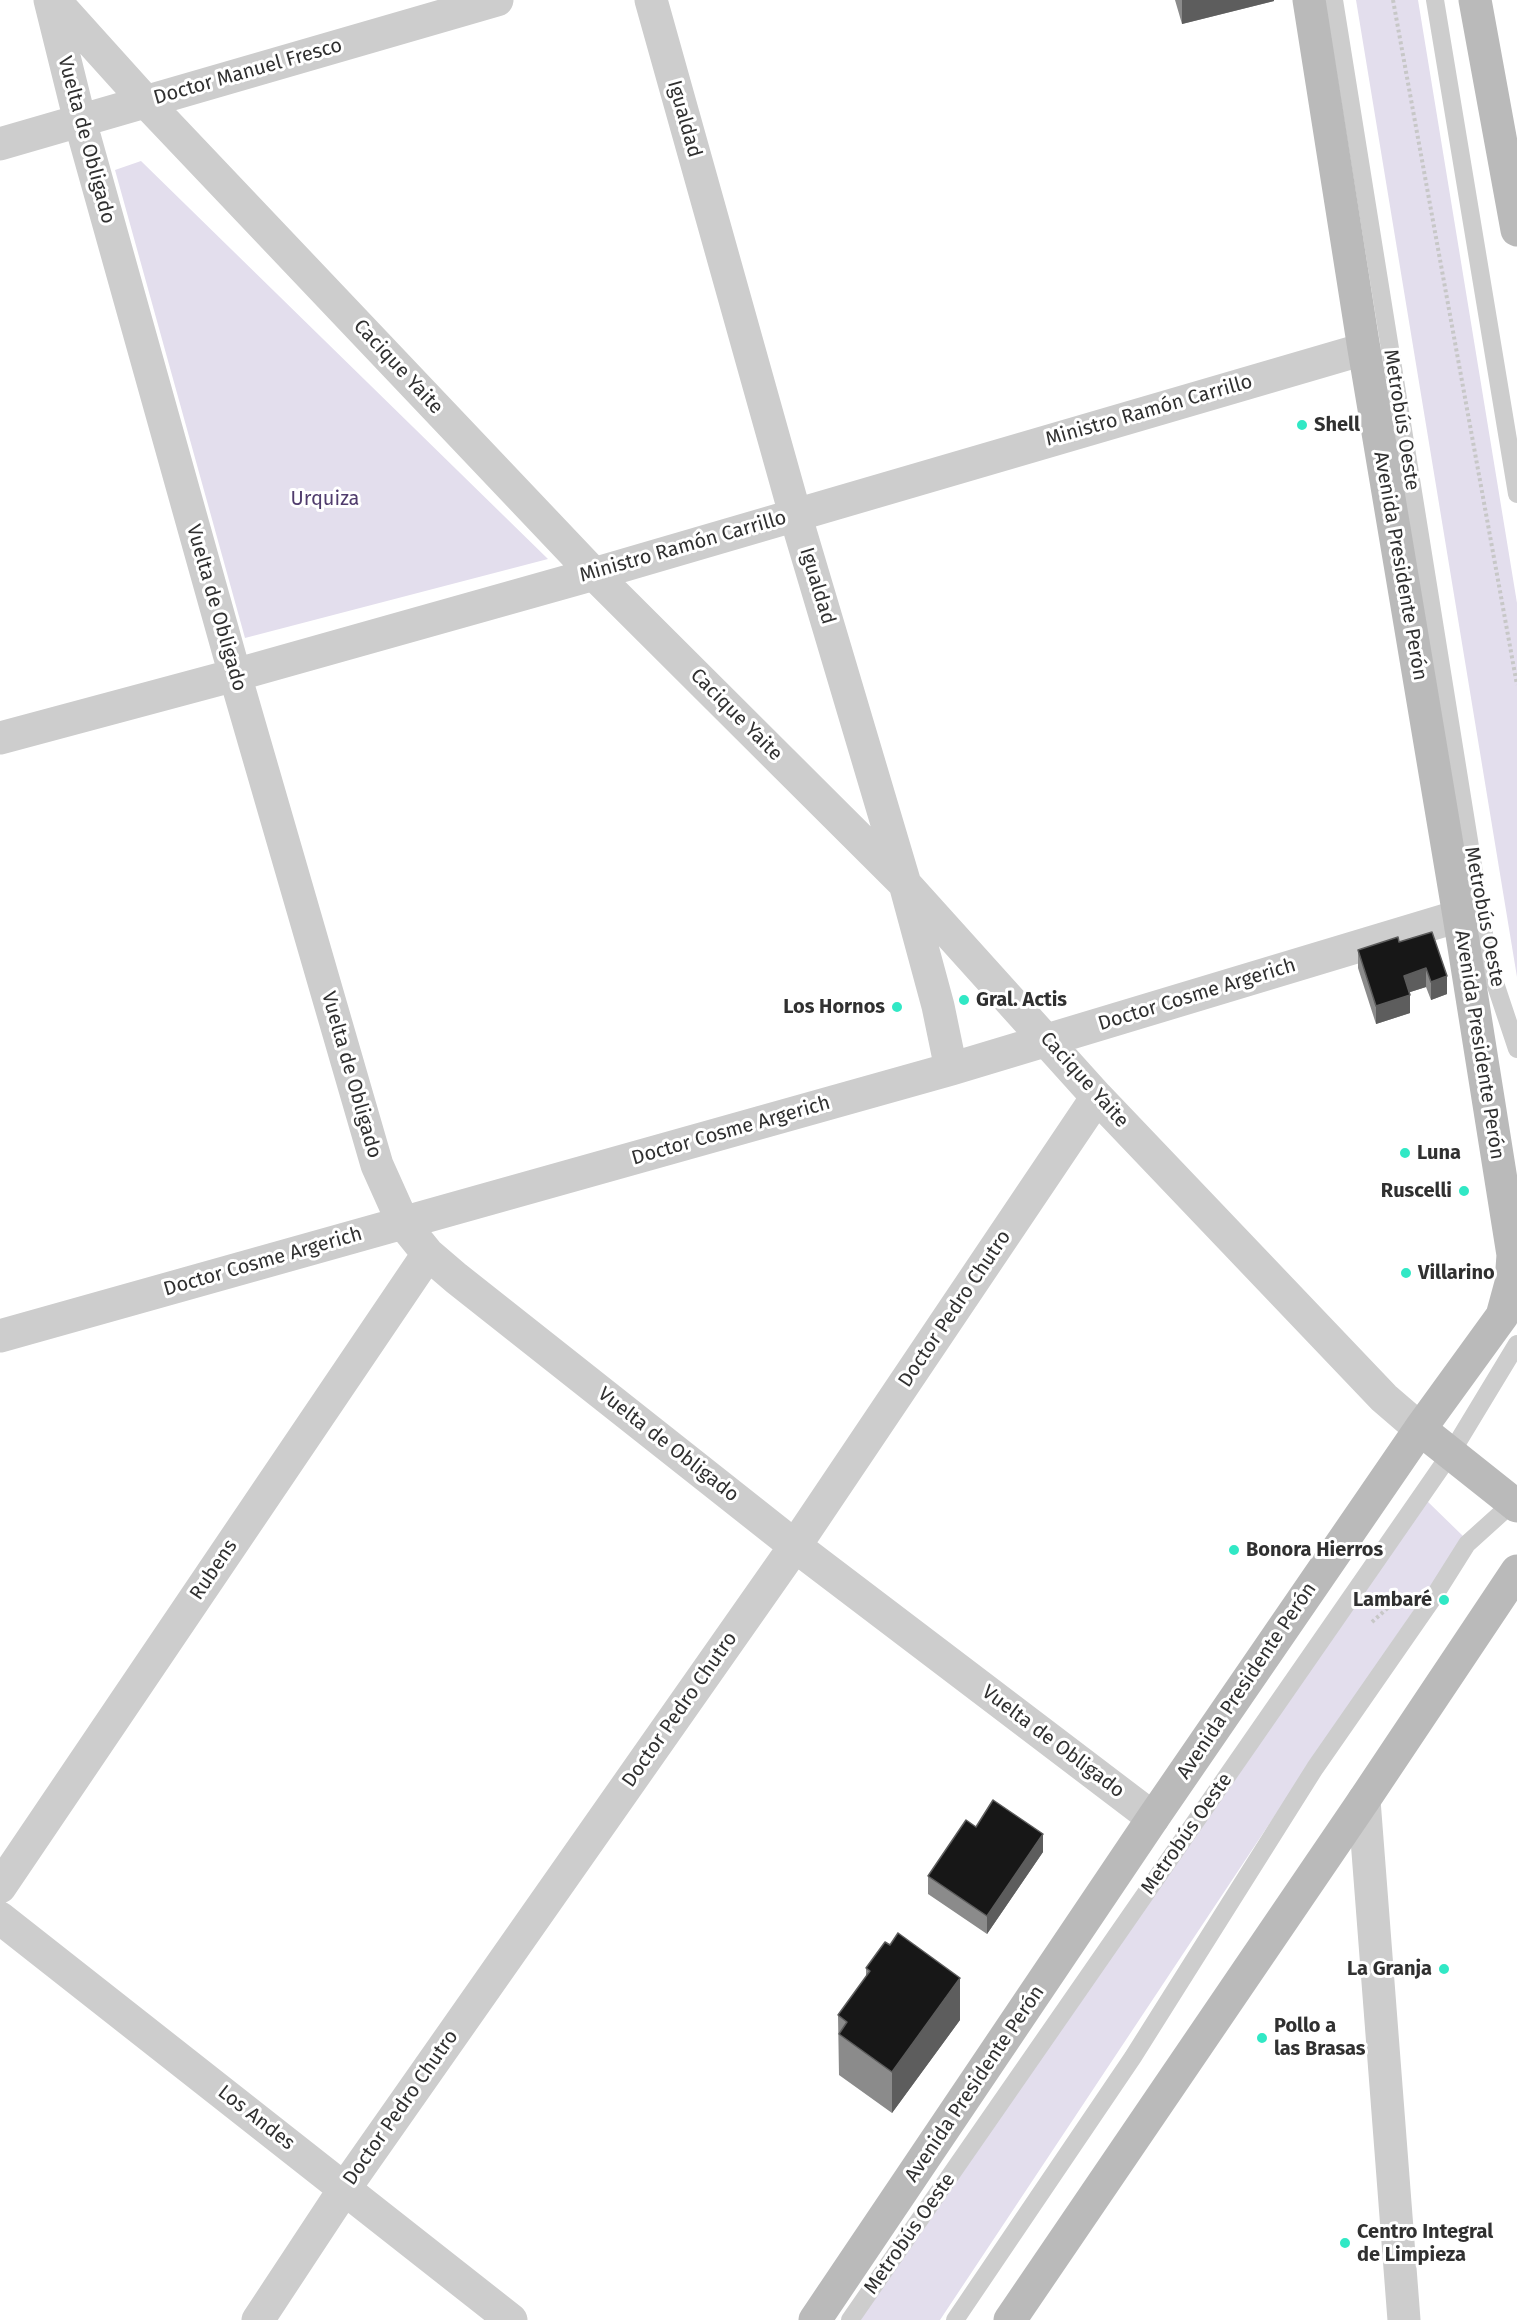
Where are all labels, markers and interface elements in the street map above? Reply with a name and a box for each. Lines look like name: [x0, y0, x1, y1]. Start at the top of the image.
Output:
street label: Doctor Manuel Fresco: [151, 34, 345, 110]
street label: Vuelta de Obligado: [52, 54, 120, 226]
street label: Igualdad: [662, 78, 706, 160]
street label: Cacique Yaite: [348, 315, 448, 419]
street label: Metrobús Oeste: [1378, 348, 1424, 492]
street label: Ministro Ramón Carrillo: [1043, 370, 1255, 452]
place label: Shell: [1314, 413, 1360, 437]
marker: Shell: [1295, 418, 1309, 432]
street label: Avenida Presidente Perón: [1368, 450, 1432, 682]
park label: Urquiza: [291, 487, 359, 511]
street label: Ministro Ramón Carrillo: [577, 506, 789, 588]
street label: Vuelta de Obligado: [181, 522, 251, 694]
street label: Igualdad: [794, 545, 840, 627]
street label: Cacique Yaite: [685, 664, 787, 766]
street label: Metrobús Oeste: [1459, 845, 1509, 989]
street label: Avenida Presidente Perón: [1449, 929, 1509, 1161]
street label: Doctor Cosme Argerich: [1095, 953, 1299, 1037]
place label: Gral. Actis: [976, 988, 1067, 1012]
street label: Vuelta de Obligado: [316, 989, 386, 1161]
marker: Gral. Actis: [957, 993, 971, 1007]
place label: Los Hornos: [783, 995, 885, 1019]
marker: Los Hornos: [890, 1000, 904, 1014]
street label: Cacique Yaite: [1035, 1027, 1133, 1133]
street label: Doctor Cosme Argerich: [629, 1091, 833, 1171]
place label: Luna: [1417, 1141, 1461, 1165]
marker: Luna: [1398, 1146, 1412, 1160]
place label: Ruscelli: [1381, 1179, 1452, 1203]
marker: Ruscelli: [1457, 1184, 1471, 1198]
street label: Doctor Cosme Argerich: [161, 1222, 365, 1302]
street label: Doctor Pedro Chutro: [894, 1226, 1016, 1392]
place label: Villarino: [1418, 1261, 1495, 1285]
marker: Villarino: [1399, 1266, 1413, 1280]
street label: Vuelta de Obligado: [593, 1383, 743, 1507]
street label: Rubens: [185, 1535, 243, 1605]
place label: Bonora Hierros: [1246, 1538, 1383, 1562]
marker: Bonora Hierros: [1227, 1543, 1241, 1557]
street label: Avenida Presidente Perón: [1172, 1578, 1322, 1784]
place label: Lambaré: [1353, 1588, 1432, 1612]
marker: Lambaré: [1437, 1593, 1451, 1607]
street label: Doctor Pedro Chutro: [617, 1628, 743, 1792]
street label: Vuelta de Obligado: [977, 1681, 1129, 1803]
street label: Metrobús Oeste: [1136, 1769, 1238, 1899]
place label: La Granja: [1347, 1957, 1432, 1981]
marker: La Granja: [1437, 1962, 1451, 1976]
street label: Avenida Presidente Perón: [900, 1981, 1050, 2187]
place label: Pollo a las Brasas: [1274, 2014, 1365, 2061]
street label: Doctor Pedro Chutro: [338, 2026, 464, 2190]
marker: Pollo a las Brasas: [1255, 2031, 1269, 2045]
street label: Los Andes: [213, 2080, 299, 2156]
street label: Metrobús Oeste: [859, 2169, 961, 2299]
place label: Centro Integral de Limpieza: [1357, 2220, 1493, 2267]
marker: Centro Integral de Limpieza: [1338, 2236, 1352, 2250]

